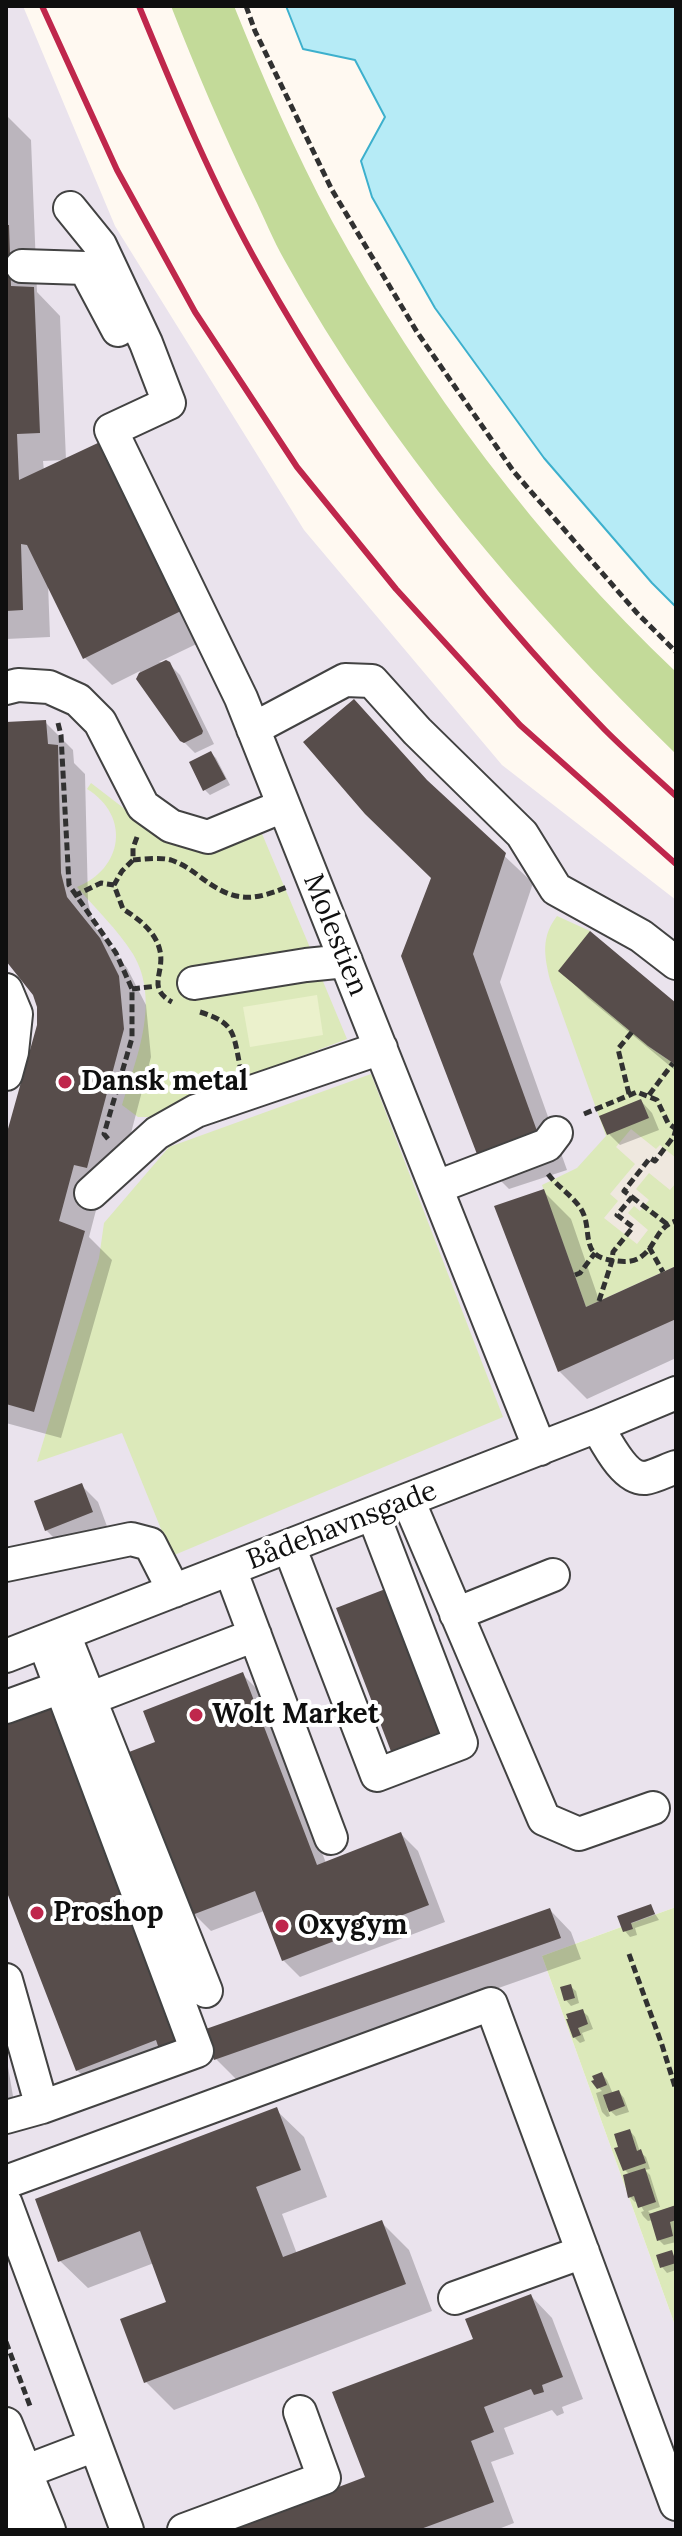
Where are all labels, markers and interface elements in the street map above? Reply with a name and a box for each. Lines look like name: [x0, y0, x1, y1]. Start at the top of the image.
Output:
street label: Molestien: [295, 869, 375, 1001]
place label: Dansk metal: [81, 1065, 248, 1099]
marker: Dansk metal: [56, 1073, 74, 1091]
street label: Bådehavnsgade: [242, 1474, 442, 1578]
place label: Wolt Market: [212, 1698, 379, 1732]
marker: Wolt Market: [187, 1706, 205, 1724]
place label: Proshop: [53, 1896, 164, 1930]
marker: Proshop: [28, 1904, 46, 1922]
place label: Oxygym: [298, 1909, 408, 1943]
marker: Oxygym: [273, 1917, 291, 1935]

